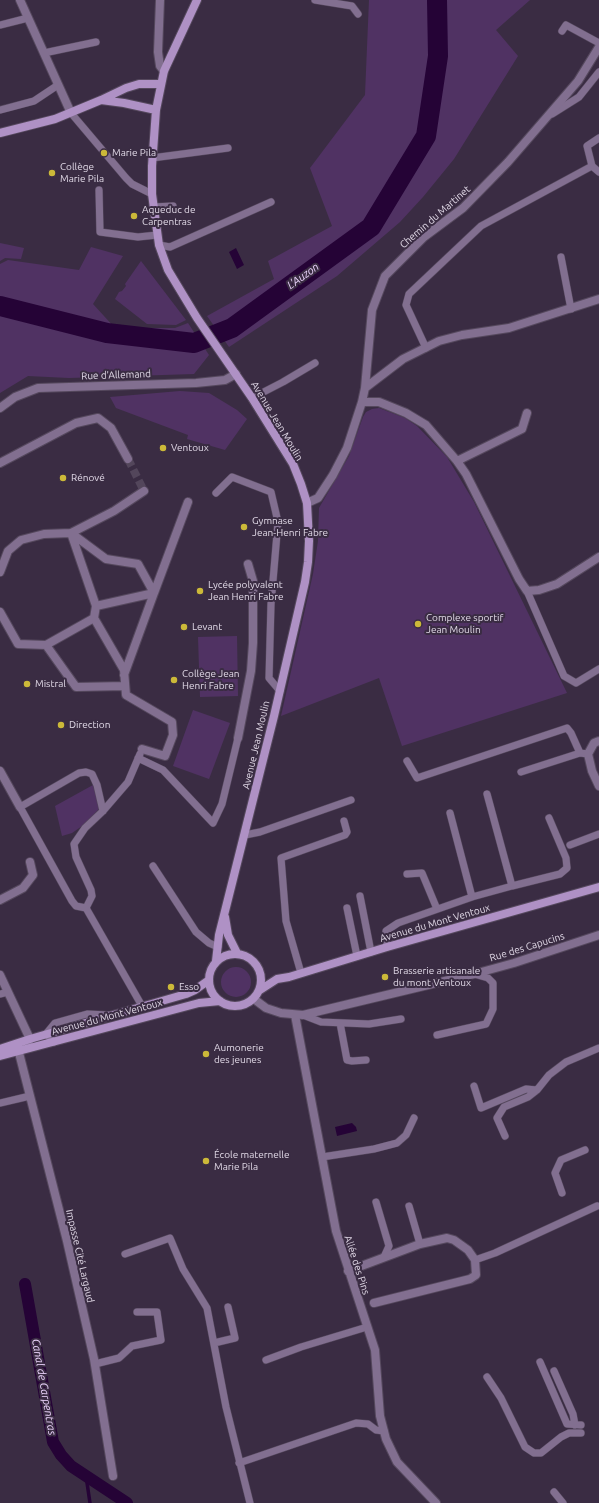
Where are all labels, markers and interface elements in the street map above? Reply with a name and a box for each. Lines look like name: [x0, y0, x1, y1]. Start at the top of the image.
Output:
place label: Marie Pila: [112, 147, 156, 159]
marker: Marie Pila: [99, 148, 109, 158]
place label: Collège Marie Pila: [60, 161, 104, 184]
marker: Collège Marie Pila: [47, 168, 57, 178]
street label: Chemin du Martinet: [397, 183, 473, 251]
place label: Aqueduc de Carpentras: [142, 204, 195, 228]
marker: Aqueduc de Carpentras: [129, 211, 139, 221]
water label: L'Auzon: [285, 260, 321, 292]
street label: Rue d'Allemand: [81, 368, 151, 382]
street label: Avenue Jean Moulin: [249, 379, 305, 463]
place label: Ventoux: [171, 442, 209, 454]
marker: Ventoux: [158, 443, 168, 453]
place label: Rénové: [71, 472, 105, 484]
marker: Rénové: [58, 473, 68, 483]
place label: Gymnase Jean-Henri Fabre: [252, 515, 328, 538]
marker: Gymnase Jean-Henri Fabre: [239, 522, 249, 532]
place label: Lycée polyvalent Jean Henri Fabre: [208, 579, 283, 602]
marker: Lycée polyvalent Jean Henri Fabre: [195, 586, 205, 596]
place label: Complexe sportif Jean Moulin: [426, 612, 503, 636]
marker: Complexe sportif Jean Moulin: [413, 619, 423, 629]
place label: Levant: [192, 621, 222, 633]
marker: Levant: [179, 622, 189, 632]
place label: Collège Jean Henri Fabre: [182, 668, 240, 692]
marker: Collège Jean Henri Fabre: [169, 675, 179, 685]
place label: Mistral: [35, 678, 66, 690]
marker: Mistral: [22, 679, 32, 689]
street label: Avenue Jean Moulin: [240, 700, 272, 790]
place label: Direction: [69, 719, 110, 731]
marker: Direction: [56, 720, 66, 730]
street label: Avenue du Mont Ventoux: [379, 902, 491, 944]
street label: Rue des Capucins: [488, 930, 566, 964]
place label: Brasserie artisanale du mont Ventoux: [393, 965, 480, 988]
marker: Brasserie artisanale du mont Ventoux: [380, 972, 390, 982]
place label: Esso: [179, 981, 199, 993]
marker: Esso: [166, 982, 176, 992]
street label: Avenue du Mont Ventoux: [50, 996, 164, 1038]
place label: Aumonerie des jeunes: [214, 1042, 264, 1066]
marker: Aumonerie des jeunes: [201, 1049, 211, 1059]
place label: École maternelle Marie Pila: [214, 1149, 289, 1172]
marker: École maternelle Marie Pila: [201, 1156, 211, 1166]
street label: Impasse Cité Largaud: [63, 1208, 97, 1304]
street label: Allée des Pins: [342, 1234, 372, 1296]
water label: Canal de Carpentras: [29, 1338, 59, 1436]

